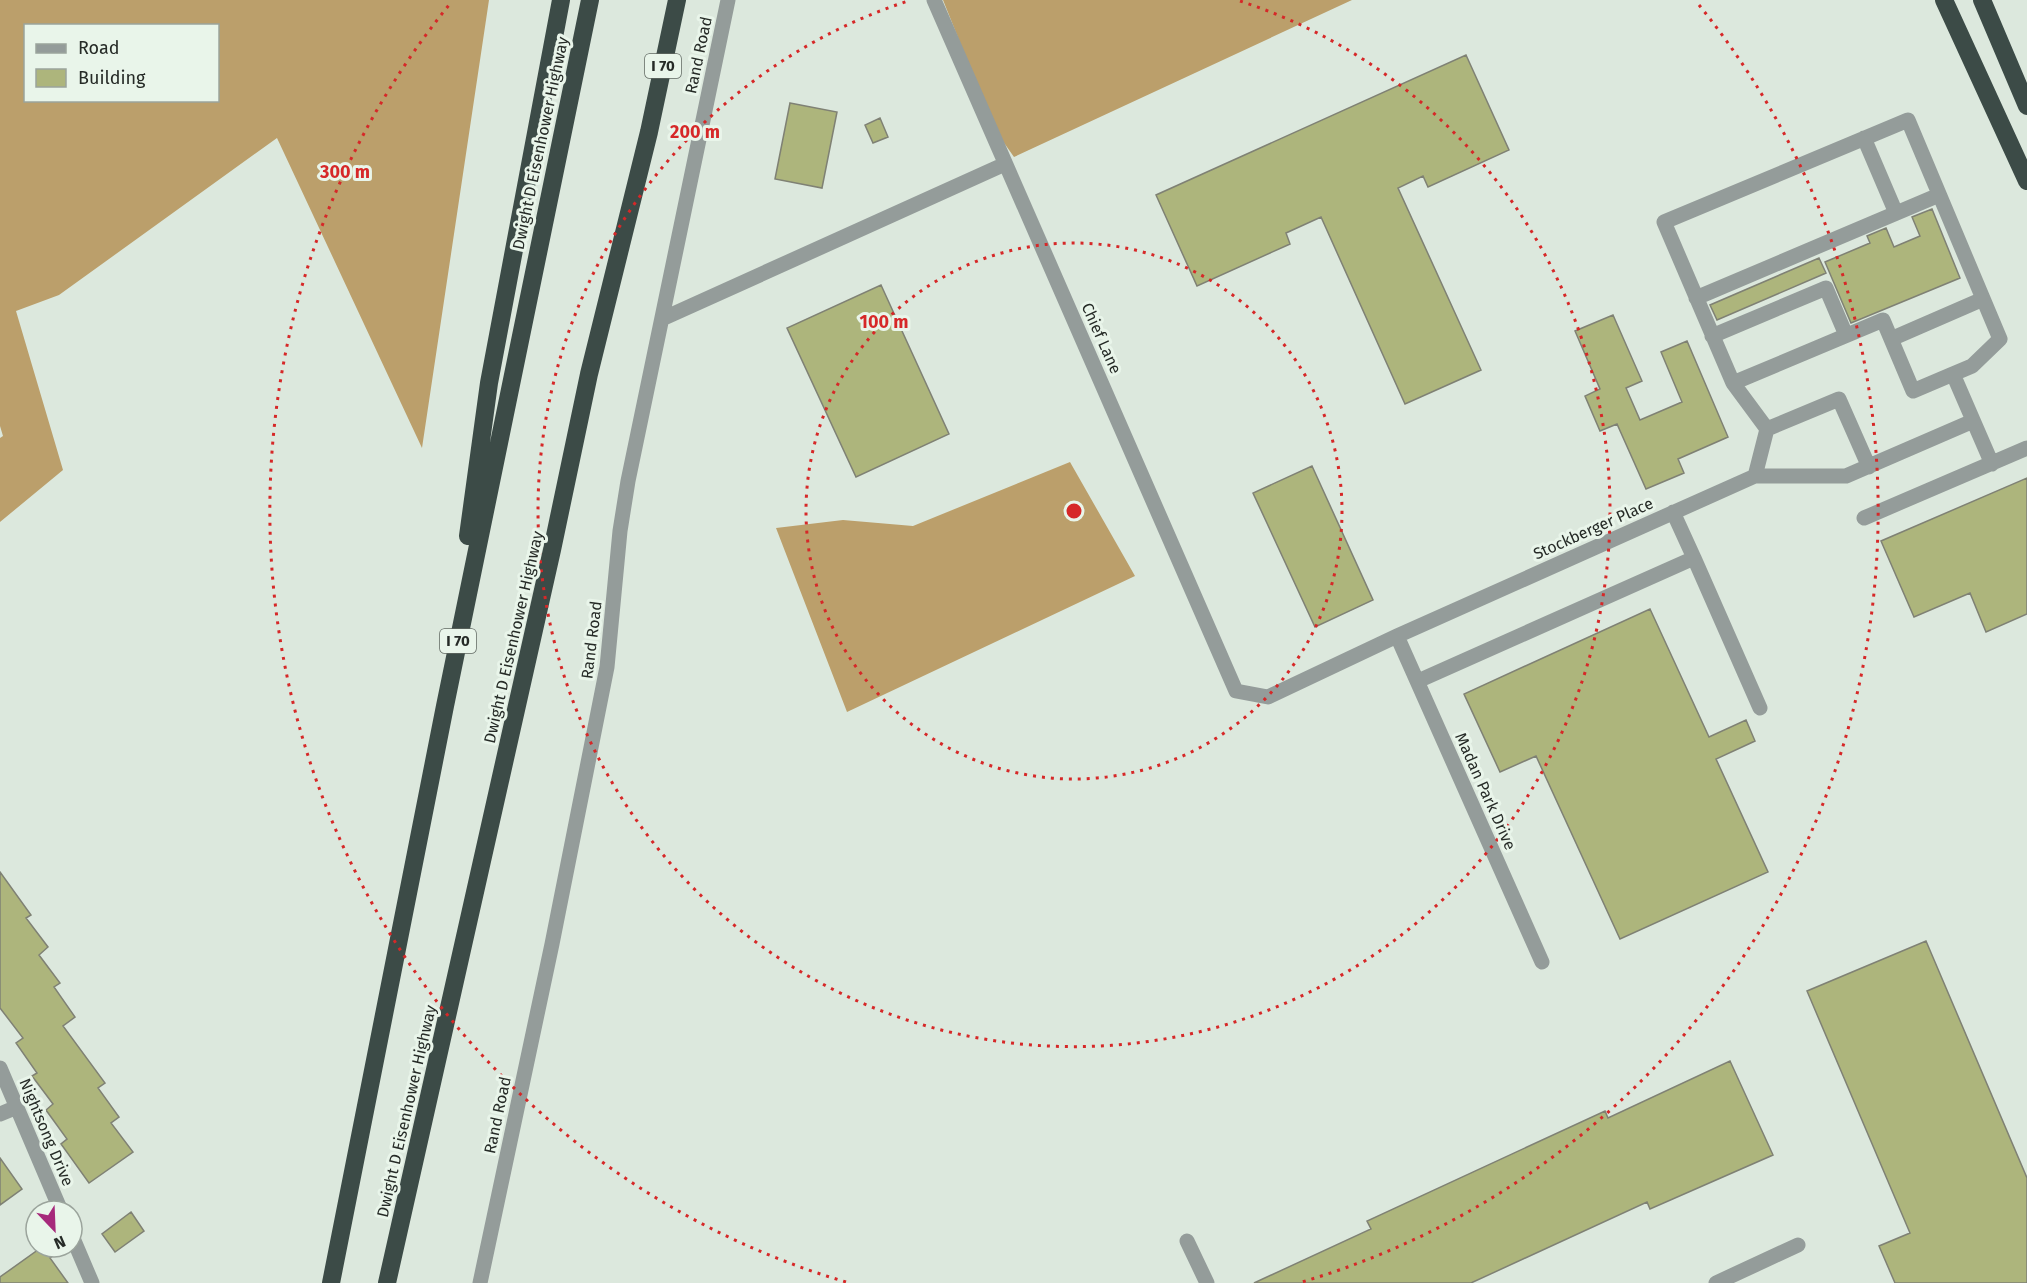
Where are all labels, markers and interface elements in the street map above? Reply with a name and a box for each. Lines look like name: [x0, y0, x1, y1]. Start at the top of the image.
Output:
street label: Rand Road: [681, 15, 716, 95]
legend: [24, 24, 219, 102]
street label: Dwight D Eisenhower Highway: [509, 35, 572, 251]
text: Road: [78, 37, 120, 59]
road number: I 70: [645, 54, 681, 78]
text: Building: [78, 67, 146, 89]
text: 200 m: [670, 121, 720, 143]
text: 300 m: [319, 161, 370, 183]
street label: Chief Lane: [1077, 300, 1126, 377]
text: 100 m: [860, 311, 908, 333]
street label: Stockberger Place: [1530, 493, 1656, 563]
centre of rings: [1064, 501, 1084, 521]
street label: Dwight D Eisenhower Highway: [480, 529, 547, 745]
street label: Rand Road: [577, 600, 606, 680]
road number: I 70: [440, 629, 476, 653]
street label: Madan Park Drive: [1451, 730, 1520, 853]
street label: Dwight D Eisenhower Highway: [373, 1003, 440, 1219]
street label: Nightsong Drive: [15, 1075, 78, 1189]
street label: Rand Road: [480, 1075, 515, 1155]
north arrow: [24, 1199, 84, 1259]
text: N: [51, 1232, 68, 1253]

